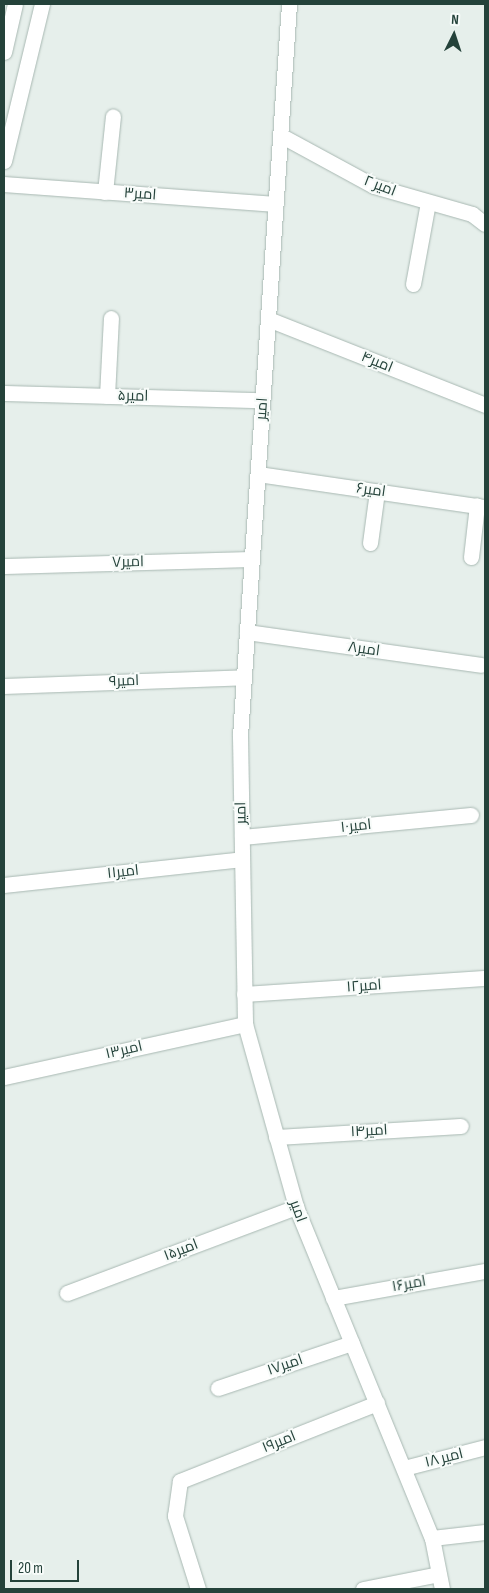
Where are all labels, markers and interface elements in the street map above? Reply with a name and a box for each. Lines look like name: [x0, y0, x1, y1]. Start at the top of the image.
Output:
north arrow: [429, 10, 479, 60]
text: N: [451, 11, 459, 28]
street label: امیر ۲: [361, 172, 399, 200]
street label: امیر۳: [123, 184, 157, 204]
street label: امیر۴: [359, 348, 395, 376]
street label: امیر۵: [117, 387, 149, 405]
street label: امیر: [252, 397, 272, 421]
street label: امیر۶: [355, 479, 387, 501]
street label: امیر۷: [112, 553, 144, 571]
street label: امیر۸: [347, 638, 381, 660]
street label: امیر۹: [109, 671, 139, 691]
street label: امیر: [232, 802, 250, 824]
street label: امیر۱۰: [340, 815, 372, 837]
street label: امیر۱۱: [106, 861, 140, 883]
street label: امیر۱۲: [346, 976, 382, 996]
street label: امیر۱۳: [104, 1037, 144, 1063]
street label: امیر۱۴: [350, 1121, 388, 1141]
street label: امیر: [286, 1197, 310, 1225]
street label: امیر۱۵: [161, 1235, 201, 1265]
street label: امیر۱۶: [391, 1272, 427, 1296]
street label: امیر۱۷: [265, 1351, 305, 1379]
street label: امیر۱۹: [259, 1427, 299, 1457]
street label: امیر ۱۸: [423, 1445, 465, 1471]
scale bar: [12, 1550, 81, 1582]
text: 20 m: [18, 1559, 43, 1578]

